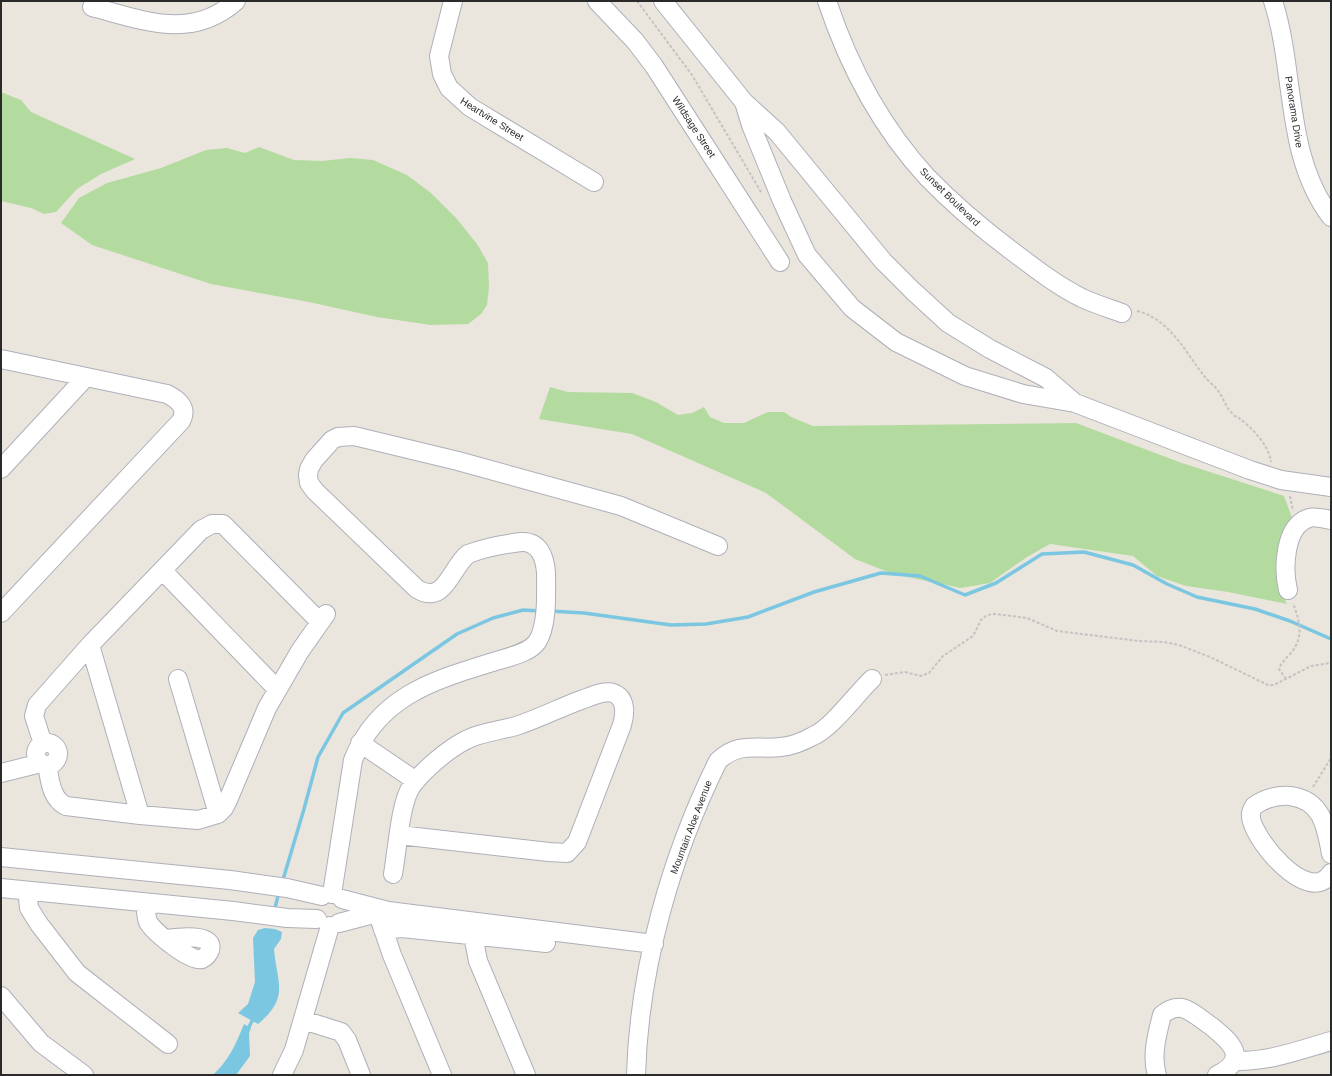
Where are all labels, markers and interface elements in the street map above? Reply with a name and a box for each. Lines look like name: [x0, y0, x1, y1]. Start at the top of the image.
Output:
street label: Panorama Drive: [1283, 75, 1305, 149]
street label: Wildsage Street: [670, 94, 718, 160]
street label: Heartvine Street: [458, 95, 526, 143]
street label: Sunset Boulevard: [918, 166, 982, 228]
street label: Mountain Aloe Avenue: [668, 778, 714, 875]

